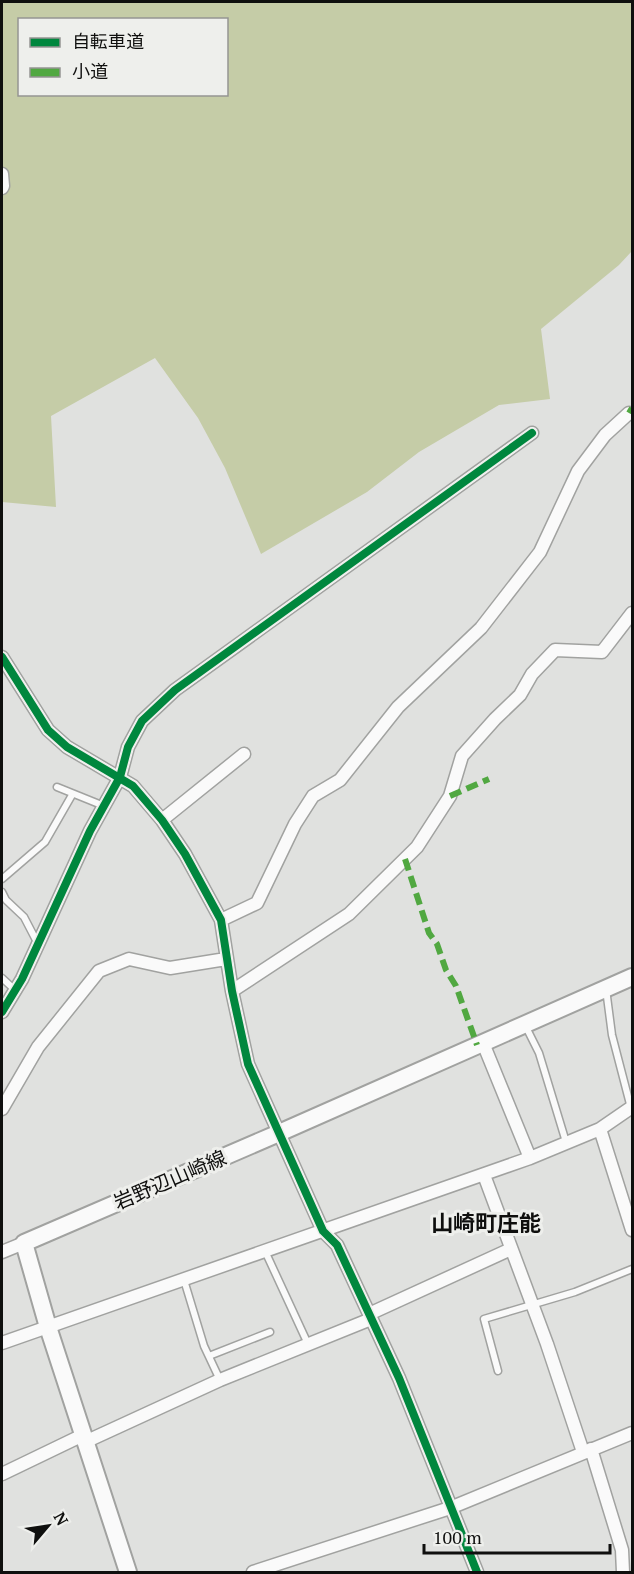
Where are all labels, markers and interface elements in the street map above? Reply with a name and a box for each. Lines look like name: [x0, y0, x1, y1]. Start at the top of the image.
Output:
legend: [18, 18, 228, 96]
text: 自転車道: [72, 29, 144, 53]
text: 小道: [72, 59, 108, 83]
street label: 岩野辺山崎線: [109, 1144, 230, 1215]
district label: 山崎町庄能: [431, 1208, 541, 1237]
north arrow: [18, 1496, 78, 1556]
text: N: [49, 1508, 74, 1529]
scale bar: [424, 1517, 610, 1555]
text: 100 m: [433, 1525, 482, 1549]

